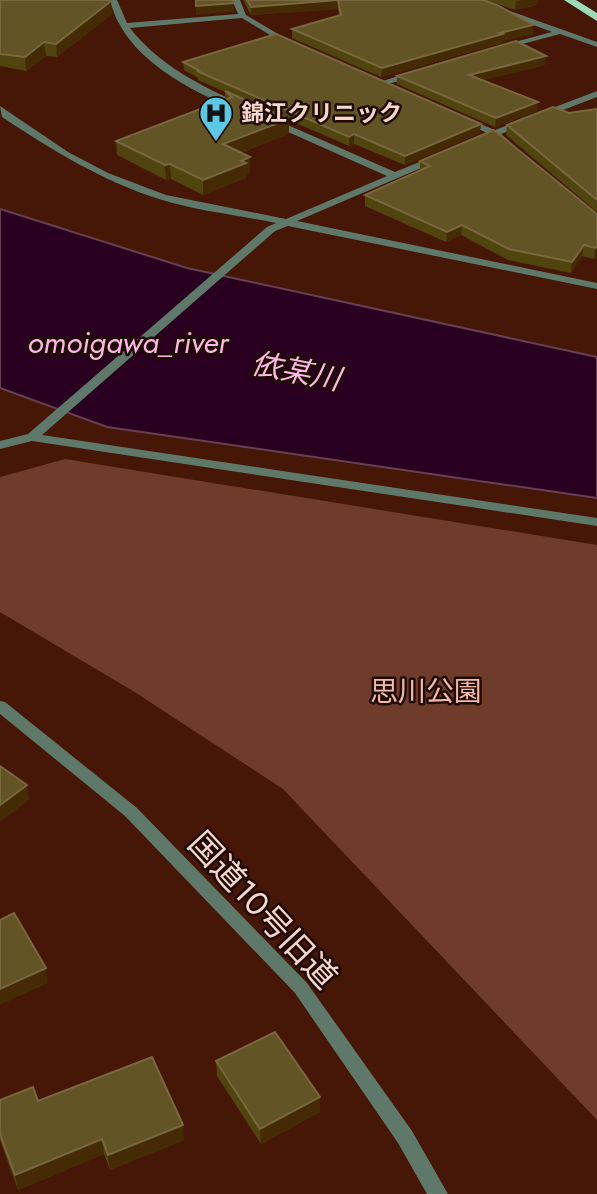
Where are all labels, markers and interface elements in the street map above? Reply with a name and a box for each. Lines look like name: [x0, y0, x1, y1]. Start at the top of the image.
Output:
hospital icon: 錦江クリニック: [197, 94, 235, 143]
place label: 錦江クリニック: [241, 96, 402, 130]
water label: omoigawa_river: [28, 321, 230, 364]
water label: 依某川: [248, 341, 347, 401]
park label: 思川公園: [370, 671, 482, 712]
street label: 国道10号旧道: [178, 821, 348, 999]

